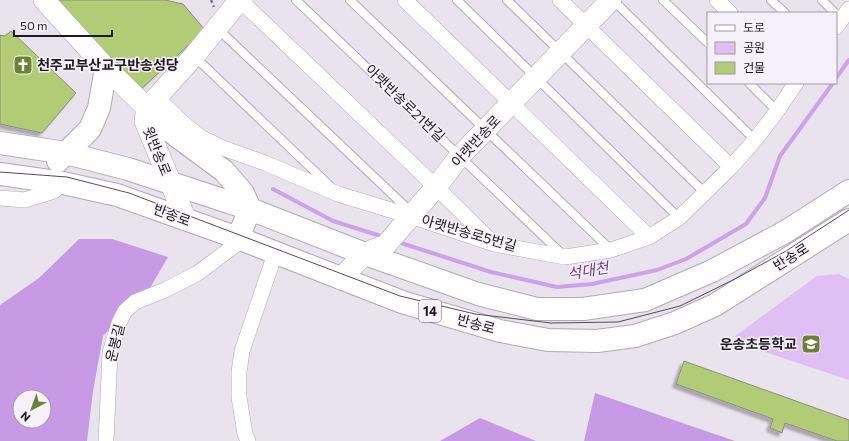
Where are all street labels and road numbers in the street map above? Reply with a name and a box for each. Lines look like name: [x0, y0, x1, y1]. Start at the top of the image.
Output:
street label: 아랫반송로21번길: [362, 60, 449, 145]
street label: 아랫반송로: [447, 111, 504, 170]
street label: 윗반송로: [140, 124, 175, 178]
street label: 반송로: [151, 200, 193, 229]
street label: 아랫반송로5번길: [420, 211, 519, 254]
street label: 반송로: [770, 239, 812, 274]
road number: 14: [419, 300, 441, 322]
street label: 반송로: [455, 310, 497, 337]
street label: 운봉길: [102, 322, 127, 364]

